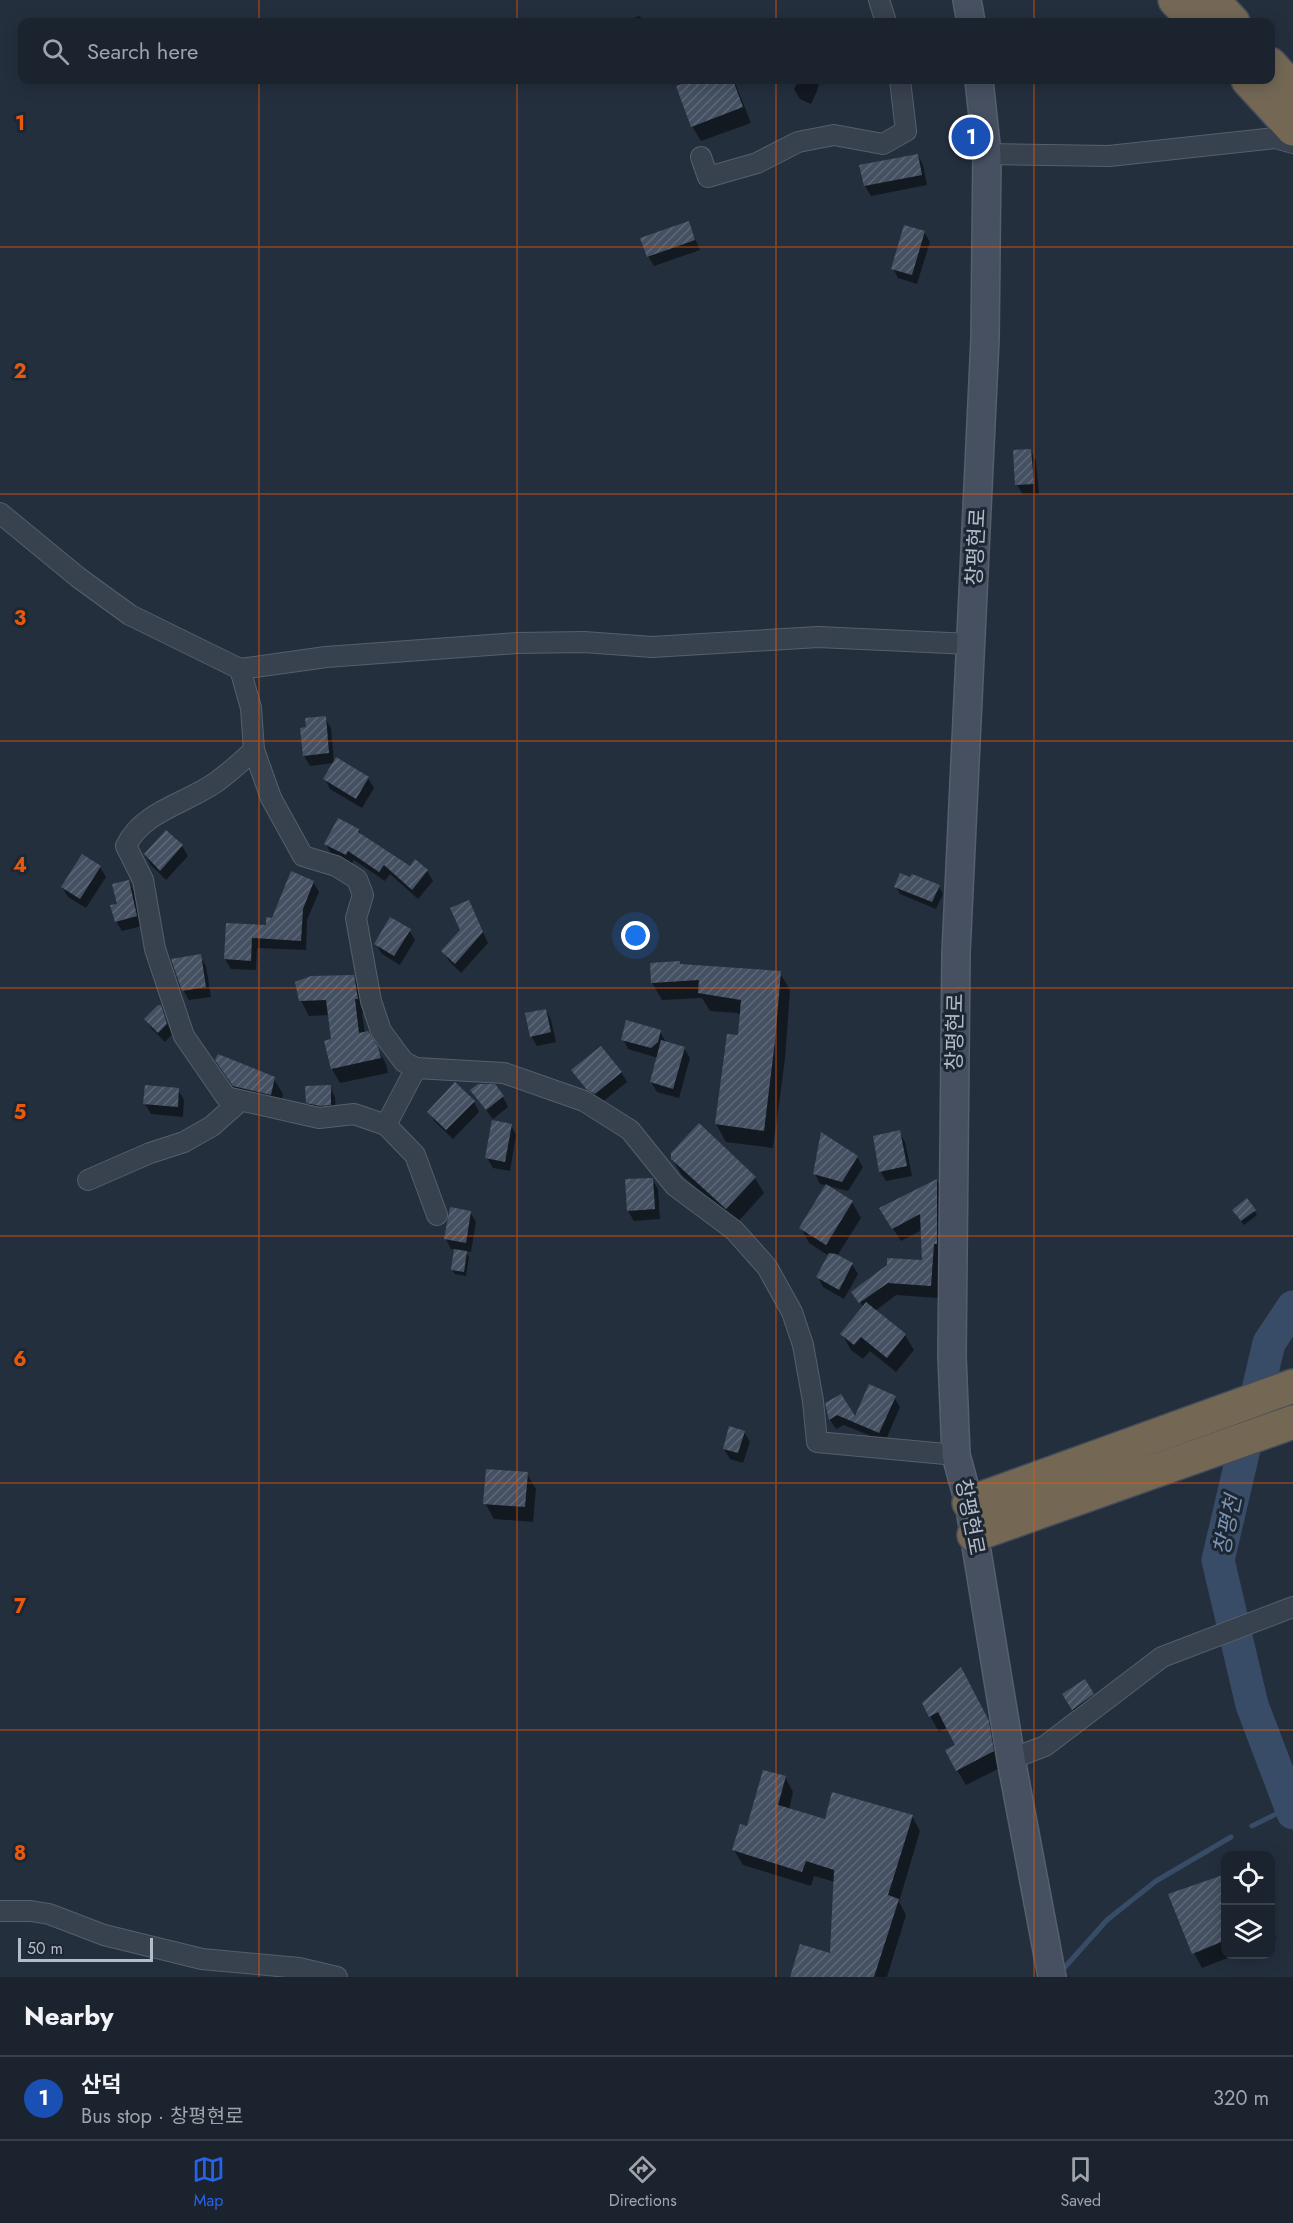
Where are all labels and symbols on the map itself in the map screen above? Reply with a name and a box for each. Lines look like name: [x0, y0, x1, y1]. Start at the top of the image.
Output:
text: 1: [15, 109, 25, 138]
pin: 1: [952, 114, 990, 160]
text: 2: [13, 357, 27, 386]
street label: 창평현로: [959, 508, 993, 586]
text: 3: [14, 604, 26, 633]
text: 4: [13, 851, 27, 880]
your location: [621, 921, 650, 950]
street label: 창평현로: [939, 993, 971, 1071]
text: 5: [14, 1098, 27, 1127]
text: 6: [13, 1345, 27, 1374]
street label: 창평현로: [948, 1476, 992, 1558]
water label: 창평천: [1205, 1489, 1250, 1558]
text: 7: [14, 1592, 27, 1621]
text: 8: [14, 1839, 26, 1868]
scale bar: [18, 1935, 153, 1962]

